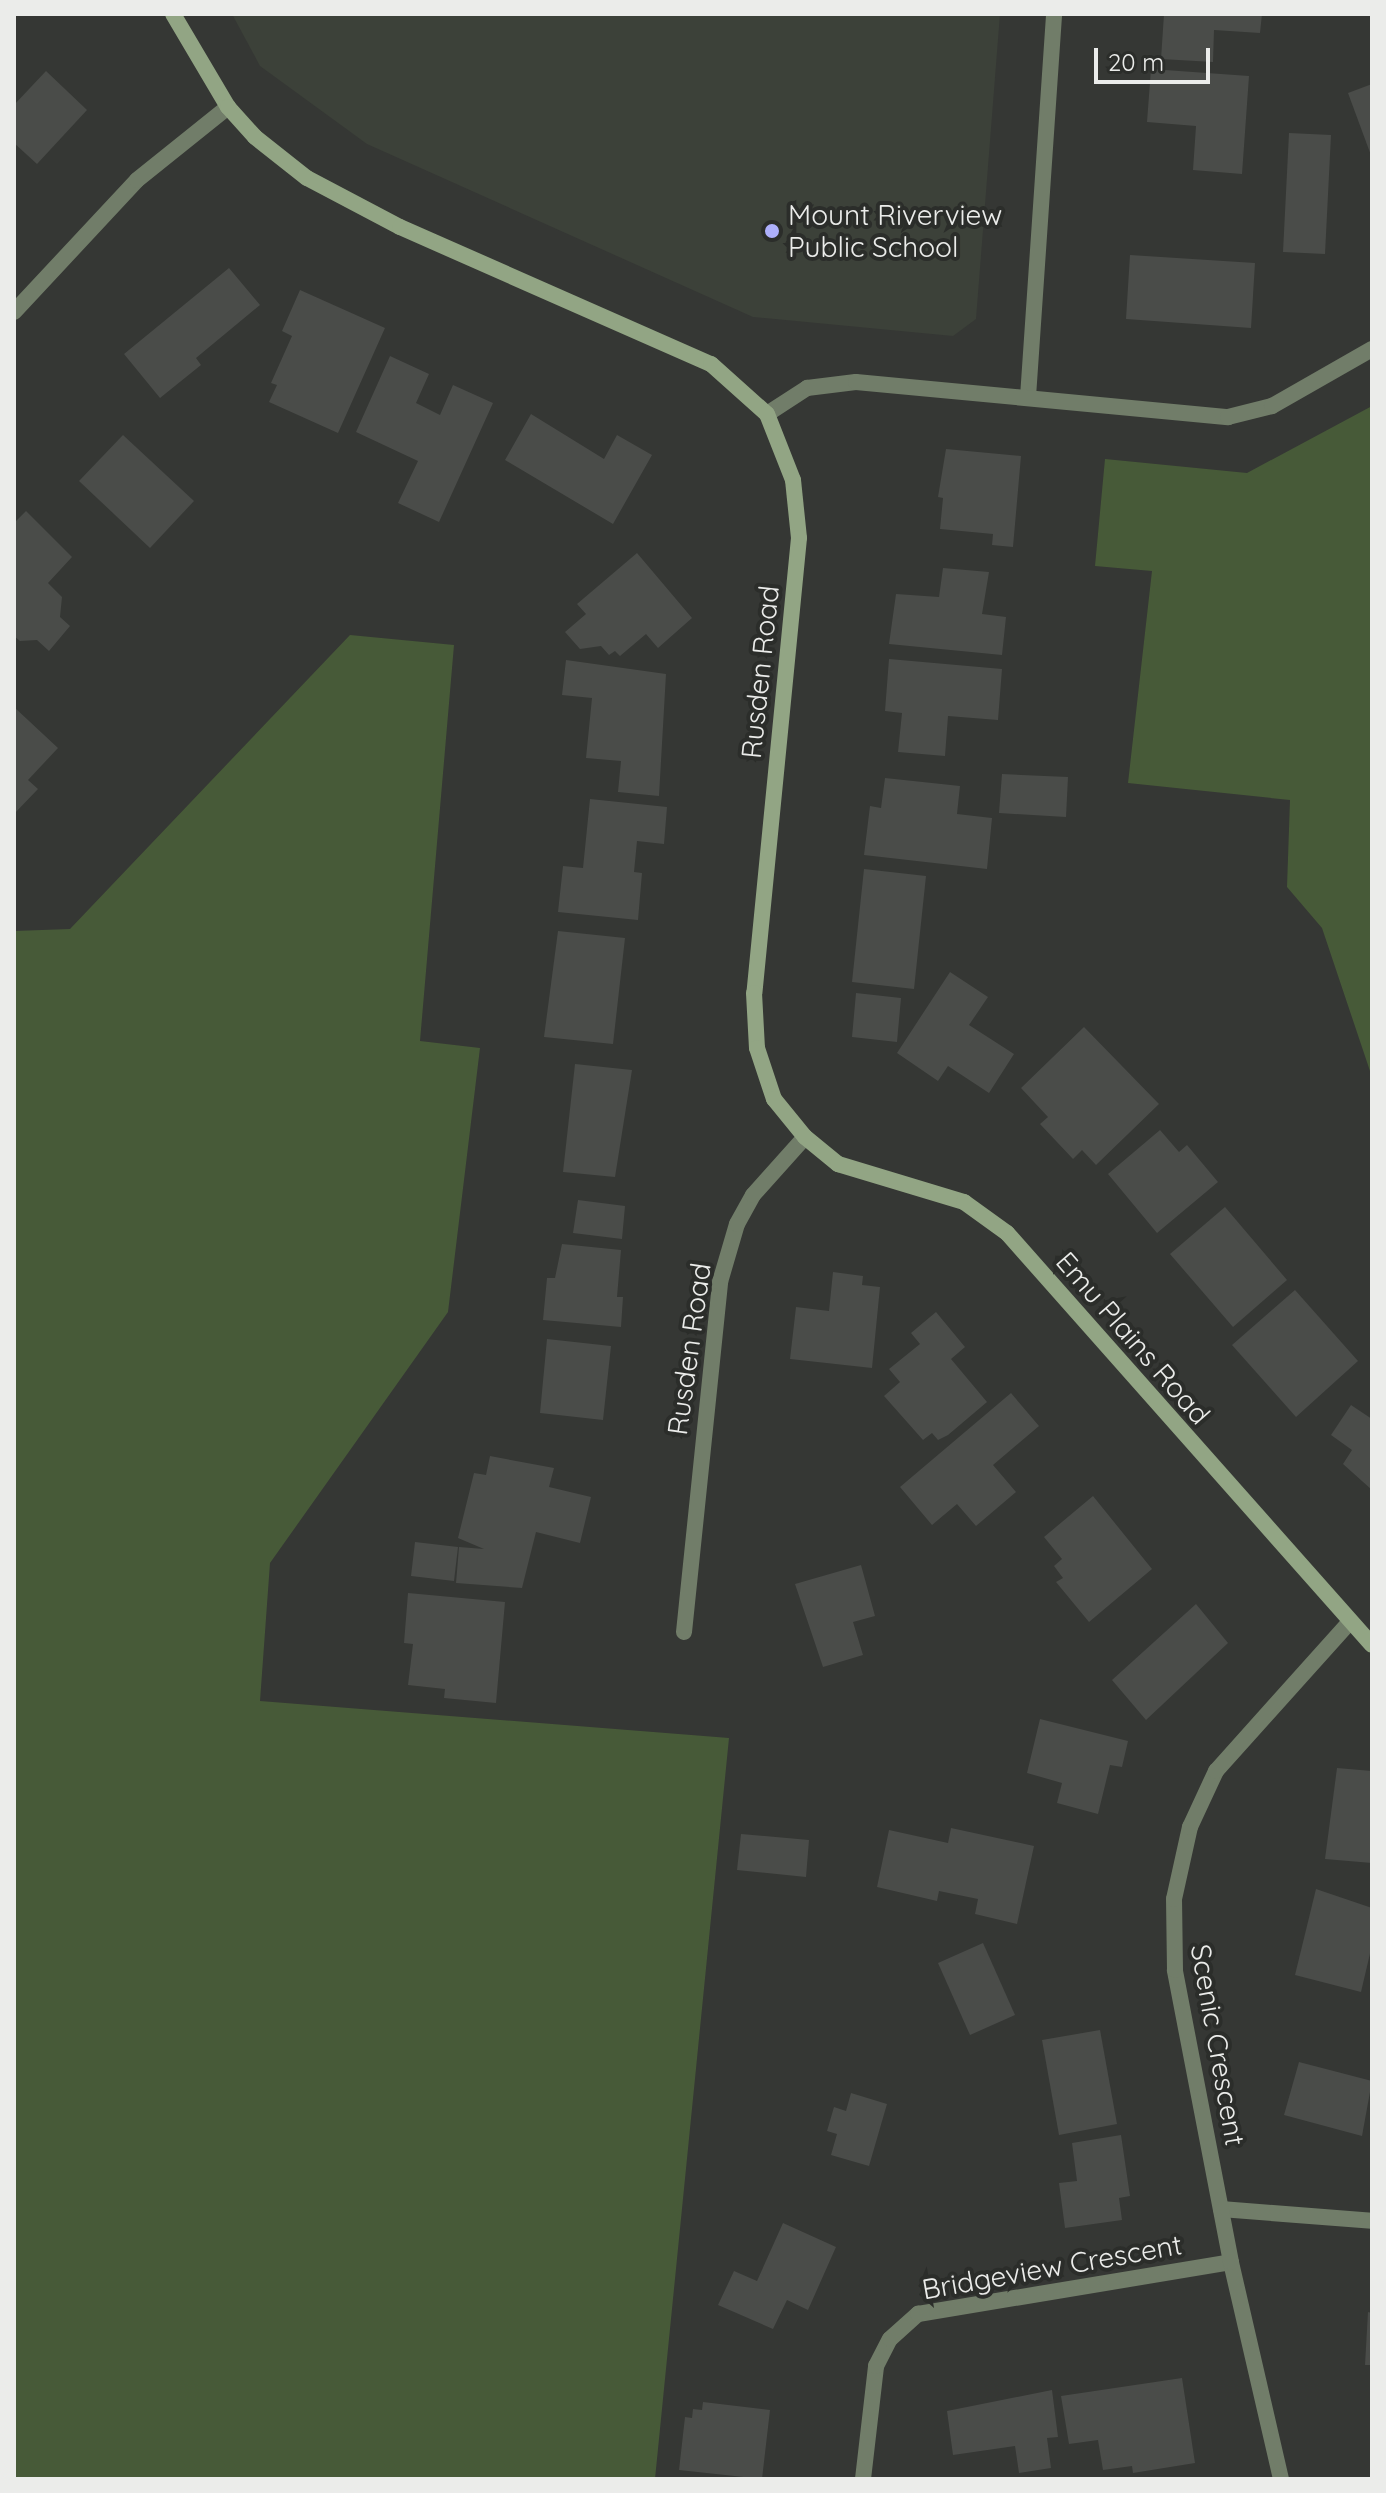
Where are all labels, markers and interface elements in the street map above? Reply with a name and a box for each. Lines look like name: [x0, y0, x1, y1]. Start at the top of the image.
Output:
scale bar: [1098, 32, 1214, 82]
text: 20 m: [1108, 47, 1164, 77]
place label: Mount Riverview Public School: [788, 198, 1002, 264]
marker: Mount Riverview Public School: [763, 222, 781, 240]
street label: Rusden Road: [734, 584, 786, 760]
street label: Emu Plains Road: [1049, 1245, 1217, 1431]
street label: Rusden Road: [660, 1261, 718, 1437]
street label: Scenic Crescent: [1184, 1942, 1252, 2148]
street label: Bridgeview Crescent: [919, 2228, 1185, 2306]

